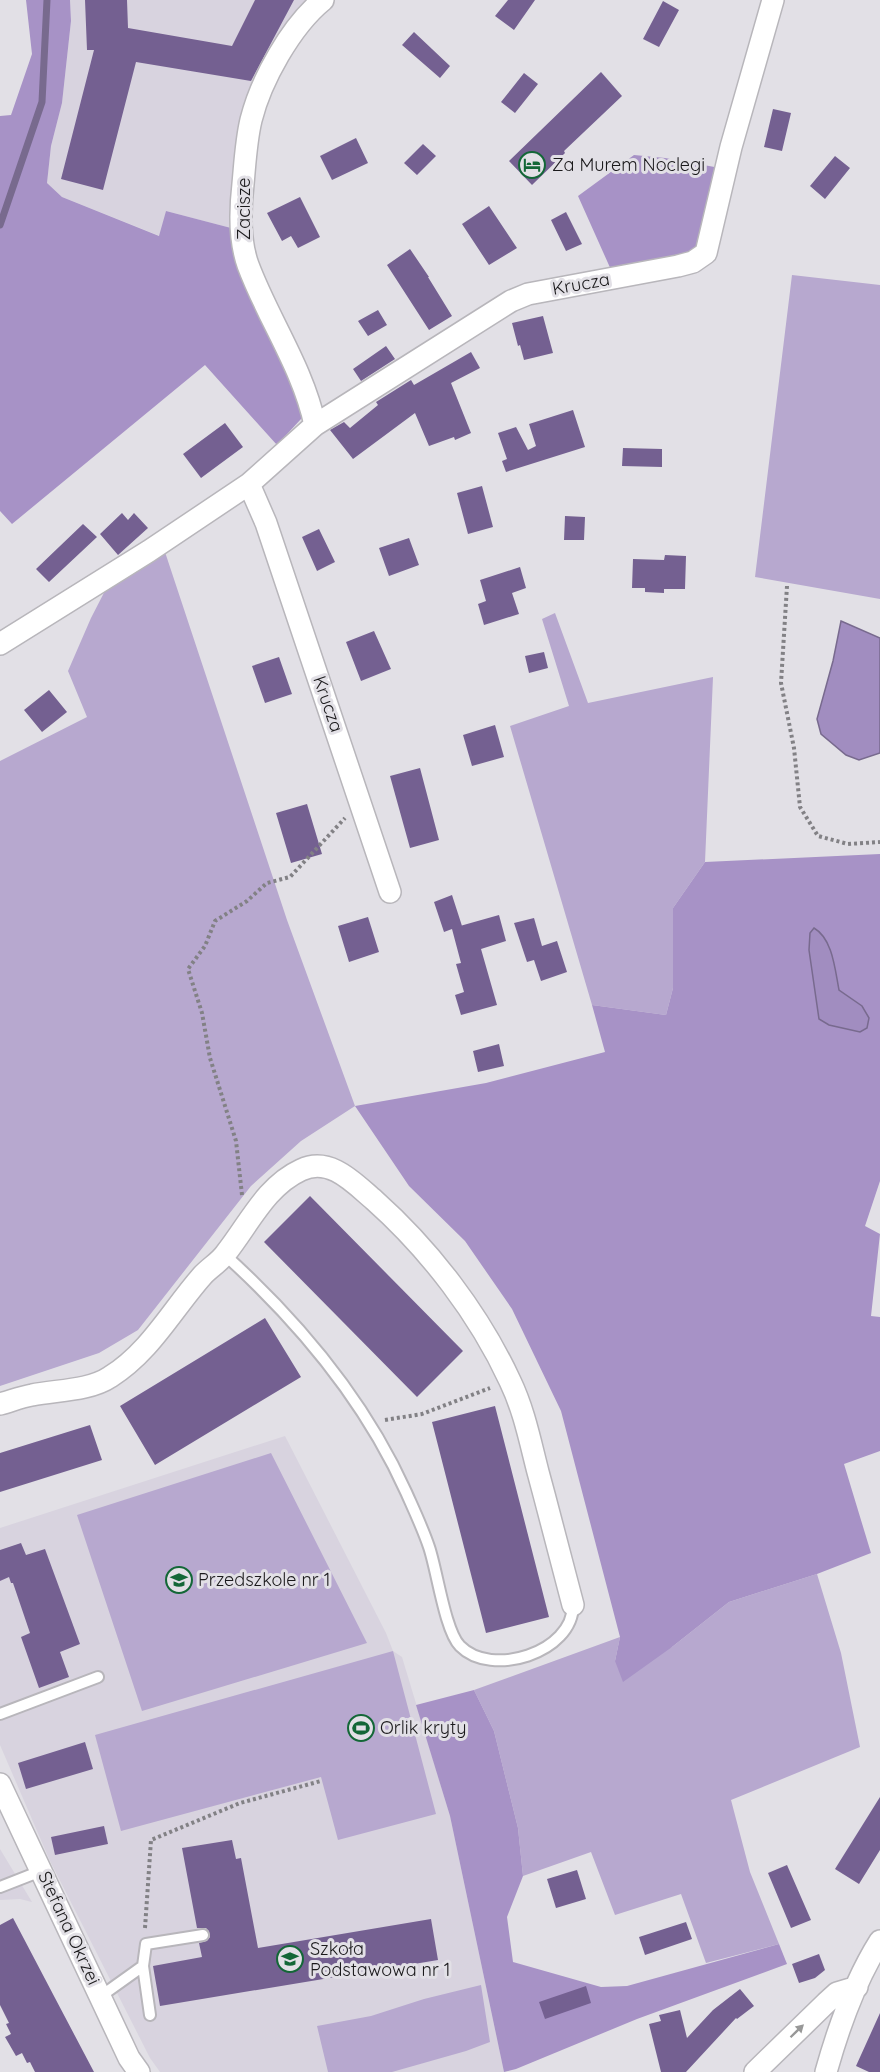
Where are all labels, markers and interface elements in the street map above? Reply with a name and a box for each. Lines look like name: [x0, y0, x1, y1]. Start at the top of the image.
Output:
hotel icon: Za Murem Noclegi: [517, 150, 547, 180]
place label: Za Murem Noclegi: [552, 153, 705, 176]
street label: Zacisze: [232, 178, 255, 240]
street label: Krucza: [550, 267, 611, 300]
street label: Krucza: [308, 673, 349, 735]
school or university icon: Przedszkole nr 1: [164, 1565, 194, 1595]
place label: Przedszkole nr 1: [198, 1568, 330, 1591]
sports icon: Orlik kryty: [346, 1713, 376, 1743]
place label: Orlik kryty: [380, 1716, 466, 1739]
street label: Stefana Okrzei: [33, 1867, 106, 1988]
place label: Szkoła Podstawowa nr 1: [310, 1937, 450, 1981]
school or university icon: Szkoła Podstawowa nr 1: [275, 1944, 305, 1974]
one-way arrow: [789, 2024, 804, 2038]

